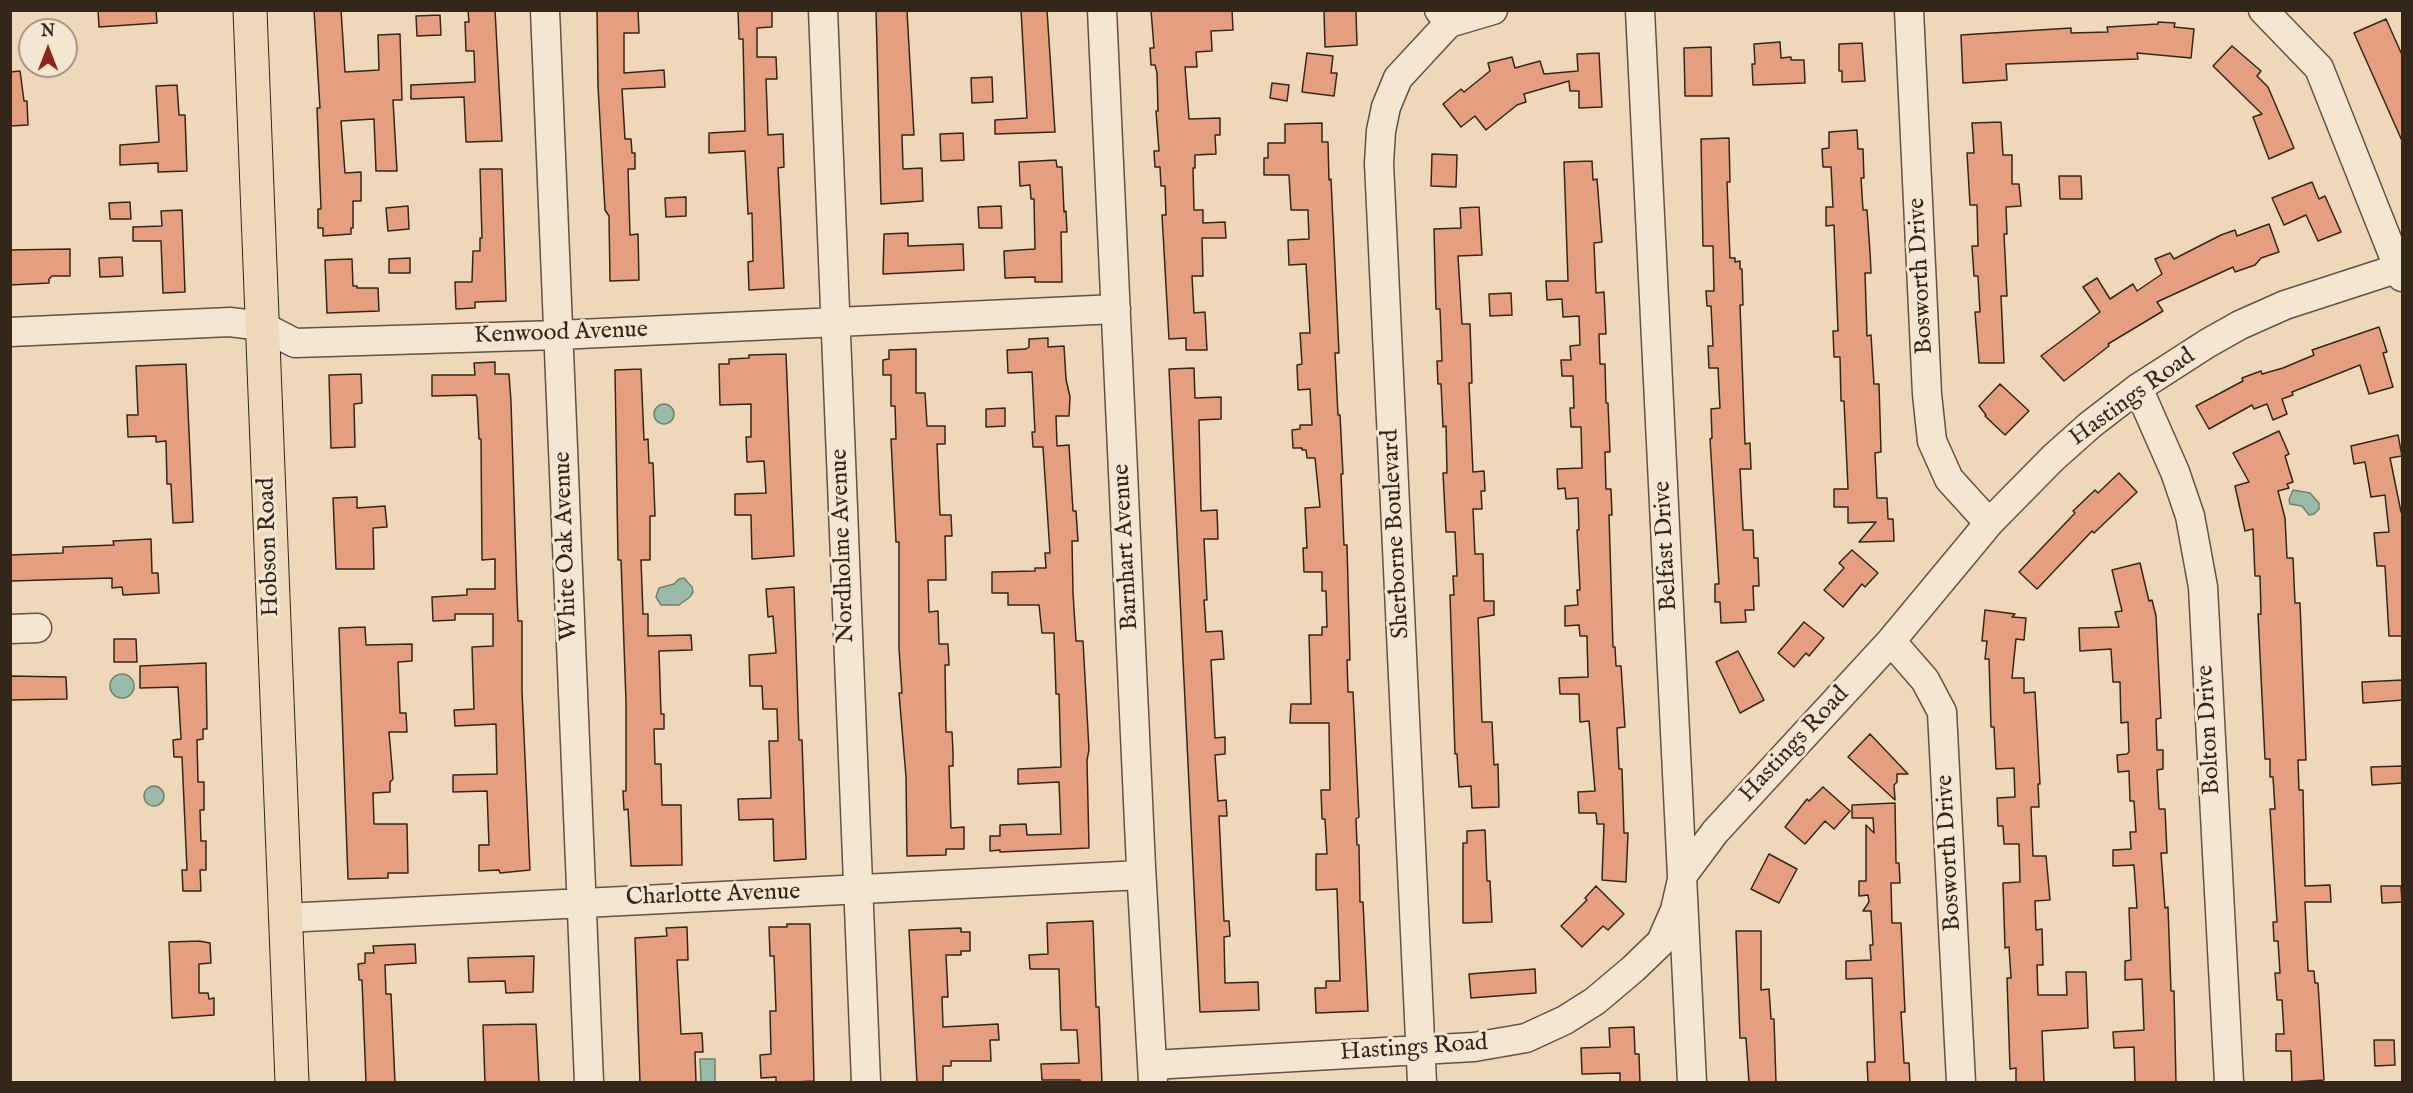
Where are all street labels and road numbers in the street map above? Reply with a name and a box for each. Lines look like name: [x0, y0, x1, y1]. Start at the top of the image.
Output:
street label: Bosworth Drive: [1904, 197, 1940, 355]
street label: Kenwood Avenue: [474, 317, 648, 351]
street label: Hastings Road: [2065, 343, 2201, 453]
street label: Sherborne Boulevard: [1377, 429, 1417, 639]
street label: Nordholme Avenue: [826, 448, 862, 644]
street label: White Oak Avenue: [549, 451, 585, 641]
street label: Barnhart Avenue: [1108, 463, 1146, 631]
street label: Hobson Road: [253, 477, 287, 617]
street label: Belfast Drive: [1649, 480, 1685, 612]
street label: Bolton Drive: [2192, 664, 2228, 796]
street label: Hastings Road: [1734, 681, 1856, 809]
street label: Bosworth Drive: [1932, 774, 1968, 932]
street label: Charlotte Avenue: [625, 879, 801, 913]
street label: Hastings Road: [1339, 1029, 1489, 1069]

